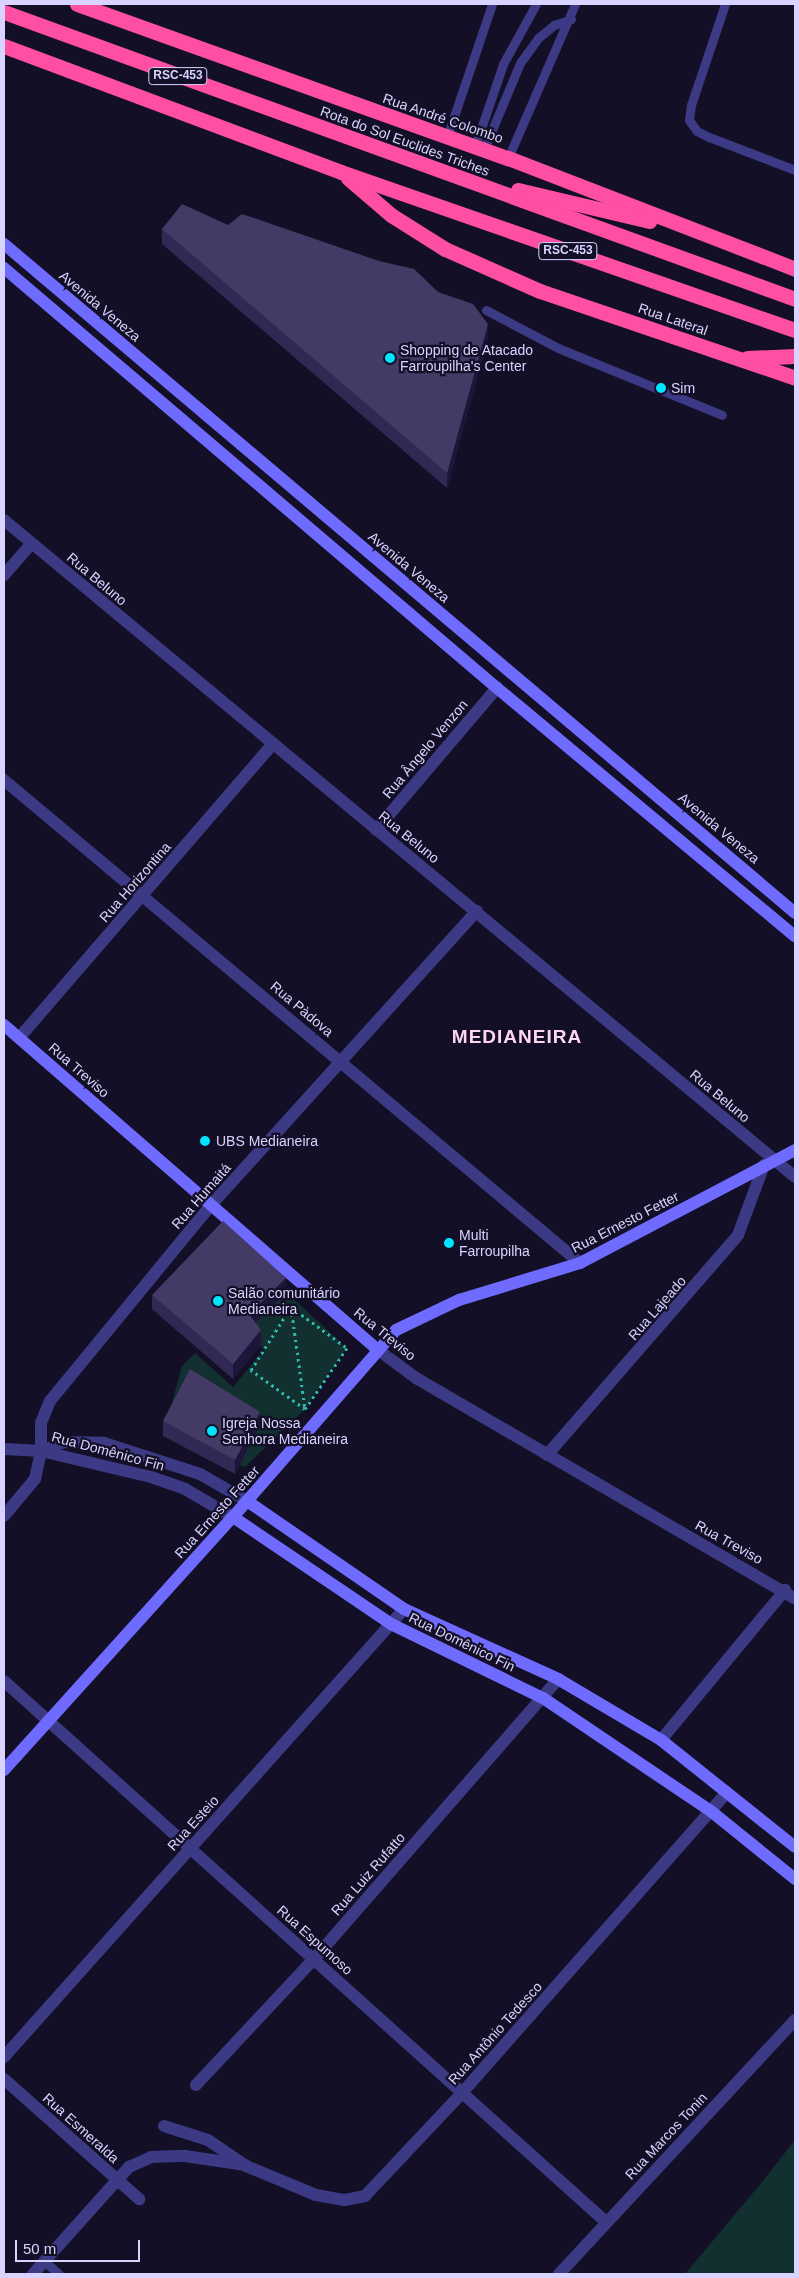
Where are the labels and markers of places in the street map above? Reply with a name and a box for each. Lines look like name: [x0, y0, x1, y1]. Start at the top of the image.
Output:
place label: Shopping de Atacado Farroupilha's Center: [400, 342, 534, 374]
marker: Shopping de Atacado Farroupilha's Center: [384, 352, 396, 364]
place label: Sim: [671, 380, 695, 396]
marker: Sim: [655, 382, 667, 394]
place label: UBS Medianeira: [216, 1133, 318, 1149]
marker: UBS Medianeira: [198, 1134, 212, 1148]
place label: Multi Farroupilha: [459, 1227, 530, 1260]
marker: Multi Farroupilha: [443, 1237, 455, 1249]
place label: Salão comunitário Medianeira: [228, 1285, 340, 1318]
marker: Salão comunitário Medianeira: [212, 1295, 224, 1307]
place label: Igreja Nossa Senhora Medianeira: [222, 1415, 348, 1448]
marker: Igreja Nossa Senhora Medianeira: [206, 1425, 218, 1437]

